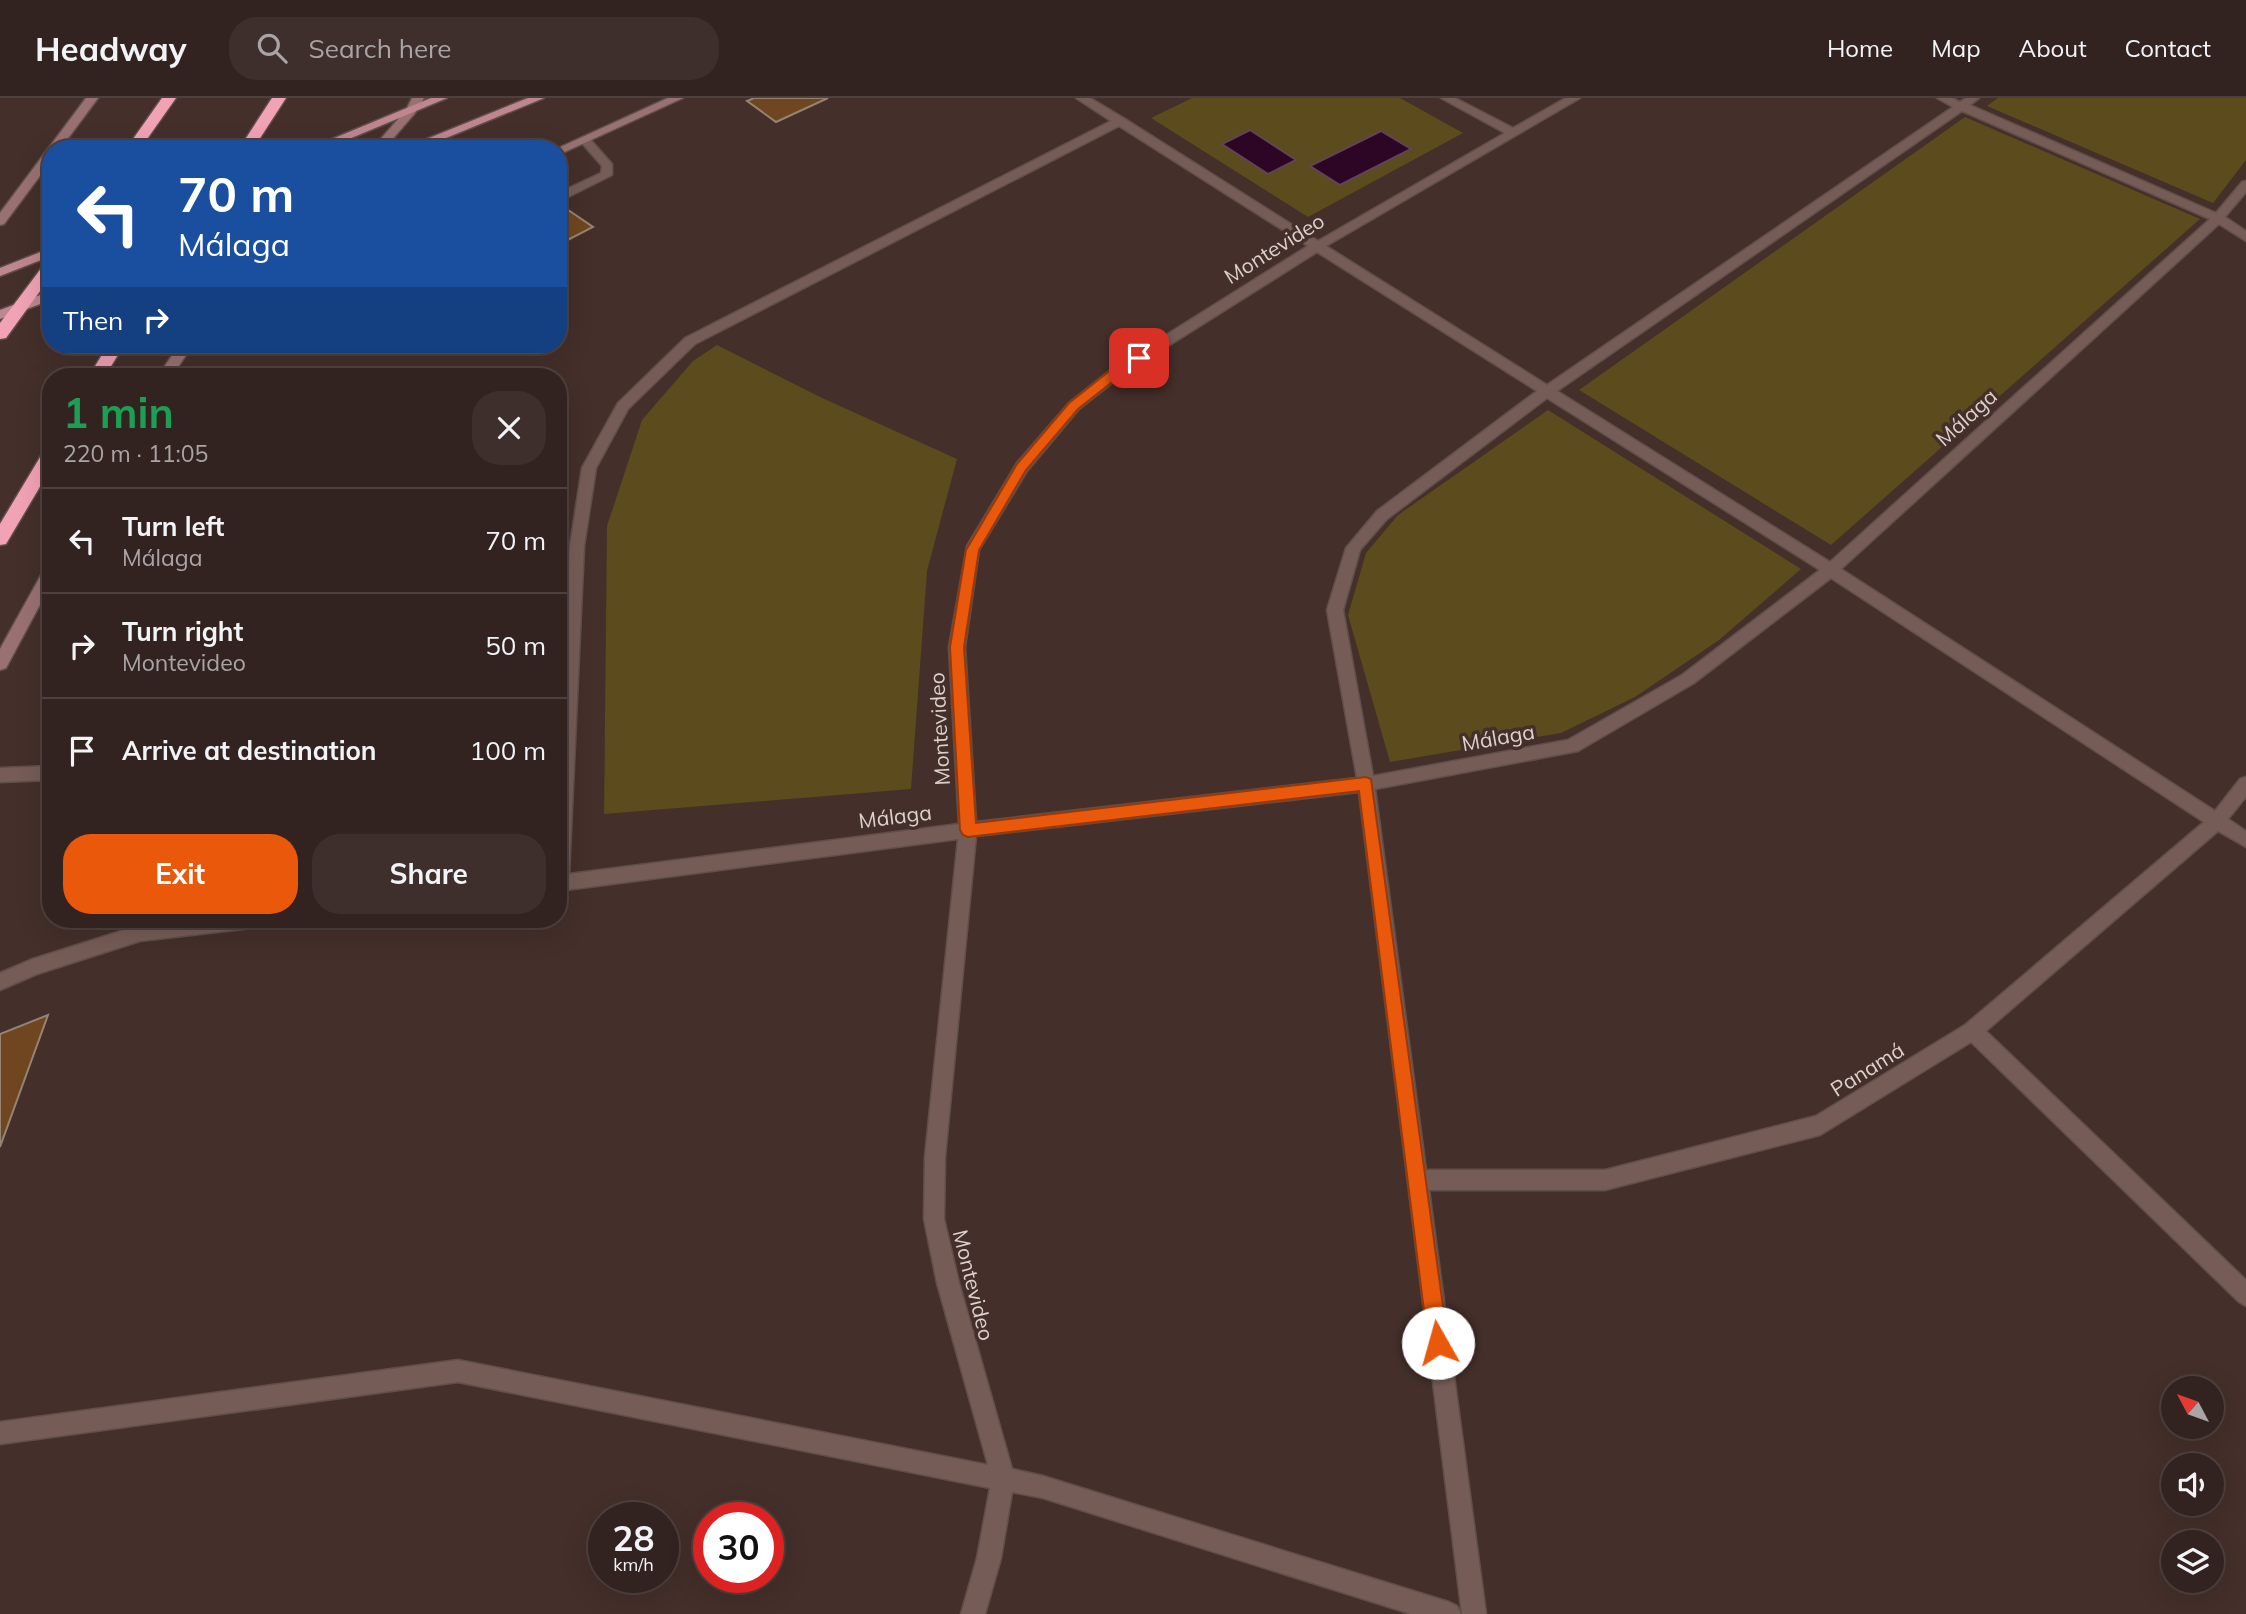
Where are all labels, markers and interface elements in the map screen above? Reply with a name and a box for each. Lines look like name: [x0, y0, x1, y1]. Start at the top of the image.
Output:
search box: [229, 17, 719, 80]
text: Headway: [35, 28, 187, 69]
icon: search: [253, 29, 291, 67]
text: Search here: [309, 32, 451, 65]
text: Home: [1827, 33, 1893, 63]
text: Map: [1931, 33, 1981, 63]
text: About: [2019, 33, 2087, 63]
text: Contact: [2125, 33, 2211, 63]
text: 70 m: [178, 163, 294, 224]
icon: left: [63, 168, 154, 259]
street label: Montevideo: [1219, 207, 1329, 289]
text: Málaga: [178, 224, 290, 264]
icon: right: [137, 301, 175, 339]
text: Then: [63, 304, 123, 337]
pin: [1109, 328, 1169, 388]
icon: arrive: [1120, 339, 1158, 377]
street label: Málaga: [1930, 383, 2002, 451]
text: 1 min: [63, 386, 174, 439]
button: close: [472, 391, 546, 465]
text: 220 m · 11:05: [63, 439, 208, 468]
text: Turn left: [122, 510, 224, 543]
icon: left: [63, 522, 101, 560]
text: 70 m: [485, 524, 546, 557]
text: Málaga: [122, 543, 202, 572]
text: Turn right: [122, 615, 243, 648]
icon: right: [63, 627, 101, 665]
text: 50 m: [485, 629, 546, 662]
text: Montevideo: [122, 648, 246, 677]
street label: Montevideo: [923, 672, 955, 786]
street label: Málaga: [1460, 718, 1536, 756]
icon: arrive: [63, 732, 101, 770]
text: Arrive at destination: [122, 734, 377, 767]
text: 100 m: [470, 734, 546, 767]
street label: Málaga: [857, 799, 933, 833]
button: Exit: [63, 834, 298, 914]
button: Share: [312, 834, 546, 914]
street label: Panamá: [1825, 1036, 1909, 1102]
street label: Montevideo: [948, 1227, 1000, 1343]
position arrow: [1401, 1306, 1475, 1380]
north arrow: [2161, 1376, 2224, 1438]
map controls: [2161, 1376, 2224, 1593]
button: sound: [2161, 1453, 2224, 1516]
speed limit sign: 30: [693, 1502, 784, 1593]
text: 28: [612, 1516, 655, 1560]
button: layers: [2161, 1530, 2224, 1593]
text: km/h: [613, 1553, 654, 1576]

